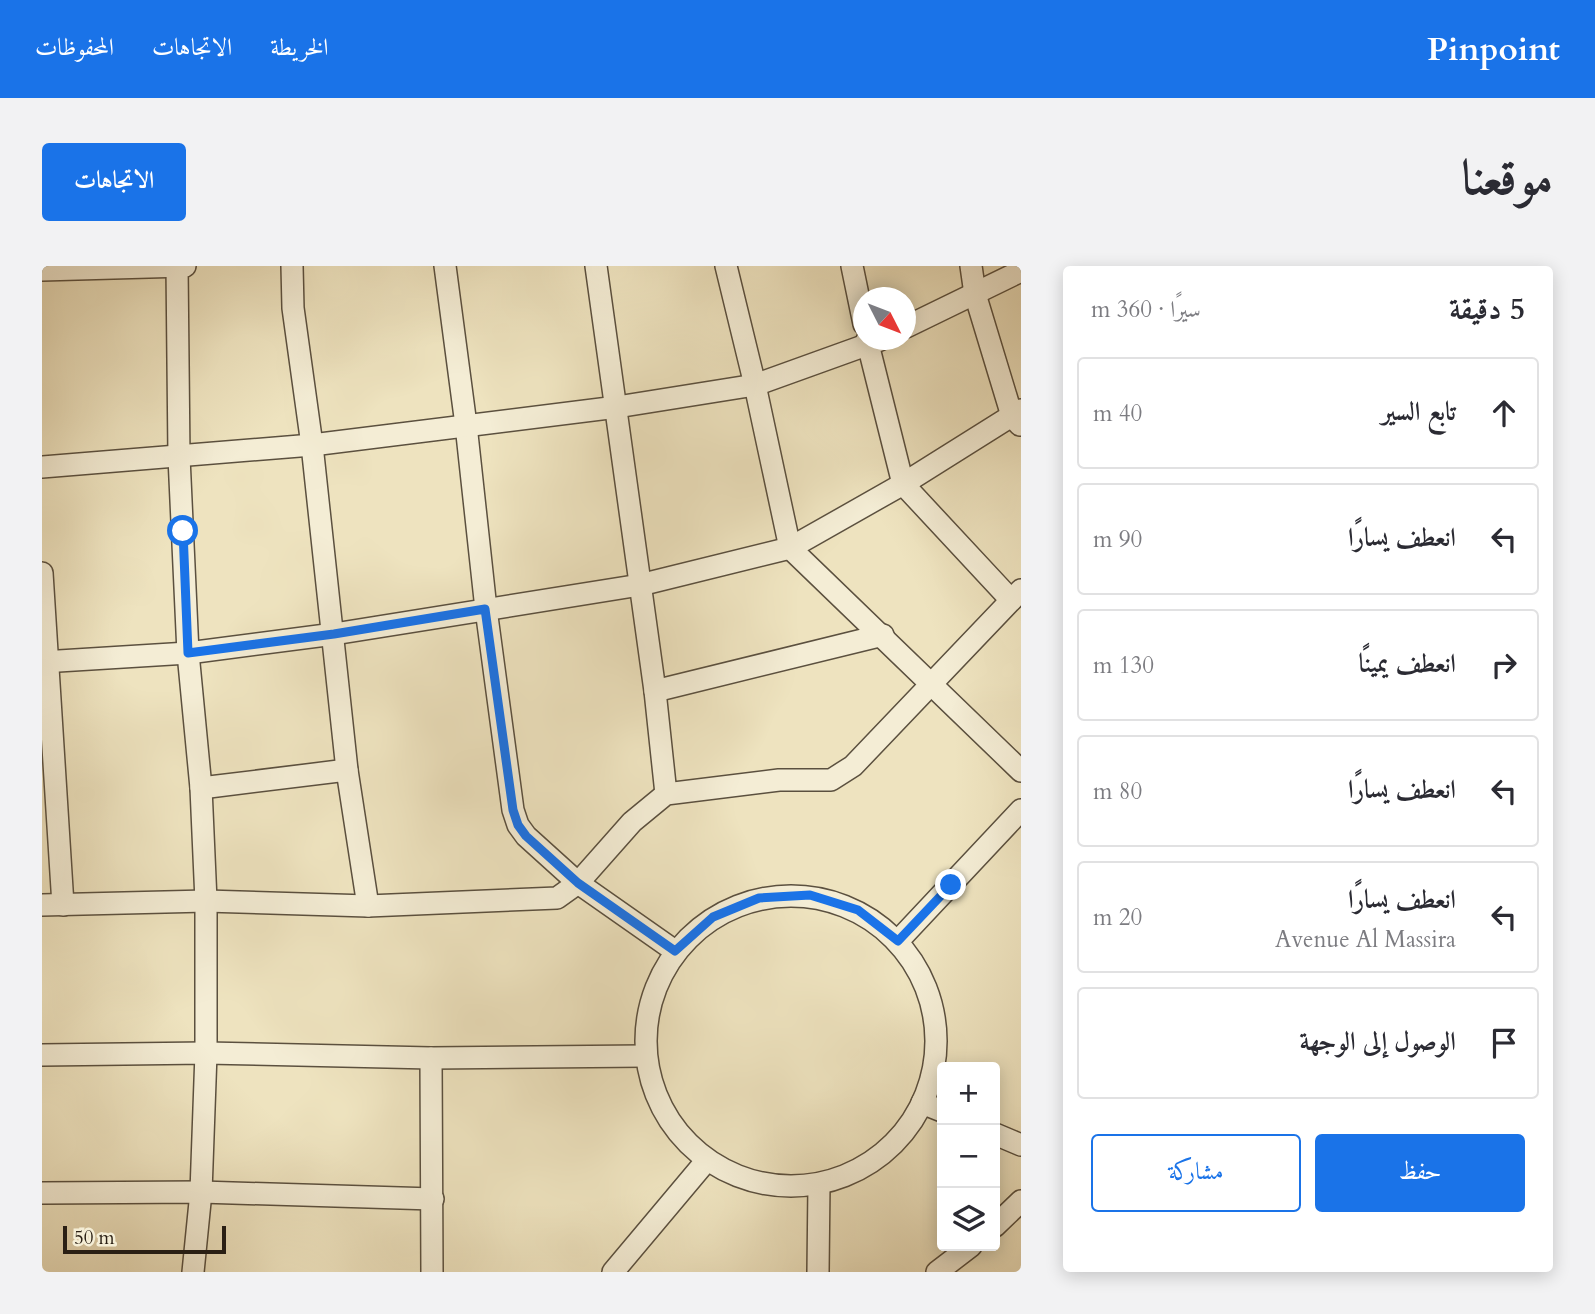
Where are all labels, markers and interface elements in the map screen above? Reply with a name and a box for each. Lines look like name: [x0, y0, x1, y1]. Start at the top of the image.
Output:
text: Pinpoint: [1427, 27, 1560, 72]
text: المحفوظات: [35, 31, 114, 64]
text: الاتجاهات: [152, 31, 232, 64]
text: الخريطة: [270, 31, 329, 64]
button: الاتجاهات: [42, 143, 186, 221]
text: موقعنا: [1461, 145, 1553, 212]
north arrow: [853, 287, 916, 350]
text: 5 دقيقة: [1449, 289, 1525, 330]
text: سيرًا · 360 m: [1091, 294, 1201, 325]
text: تابع السير: [1381, 394, 1456, 429]
icon: ahead: [1485, 394, 1523, 432]
text: 40 m: [1093, 398, 1142, 429]
route start: [167, 515, 198, 546]
text: انعطف يسارًا: [1348, 520, 1456, 555]
icon: left: [1485, 520, 1523, 558]
text: 90 m: [1093, 524, 1142, 555]
text: انعطف يمينًا: [1358, 646, 1456, 681]
icon: right: [1485, 646, 1523, 684]
text: 130 m: [1093, 650, 1154, 681]
text: انعطف يسارًا: [1348, 772, 1456, 807]
icon: left: [1485, 772, 1523, 810]
text: 80 m: [1093, 776, 1142, 807]
route end: [935, 869, 966, 900]
text: انعطف يسارًا: [1348, 882, 1456, 917]
icon: left: [1485, 898, 1523, 936]
text: 20 m: [1093, 902, 1142, 933]
text: Avenue Al Massira: [1275, 924, 1456, 955]
text: الوصول إلى الوجهة: [1300, 1024, 1456, 1059]
icon: arrive: [1485, 1024, 1523, 1062]
map controls: [937, 1062, 1000, 1251]
button: +: [937, 1062, 1000, 1125]
button: −: [937, 1125, 1000, 1188]
button: مشاركة: [1091, 1134, 1301, 1212]
button: حفظ: [1315, 1134, 1525, 1212]
button: layers: [937, 1188, 1000, 1251]
scale bar: [63, 1223, 226, 1255]
text: 50 m: [74, 1225, 115, 1251]

